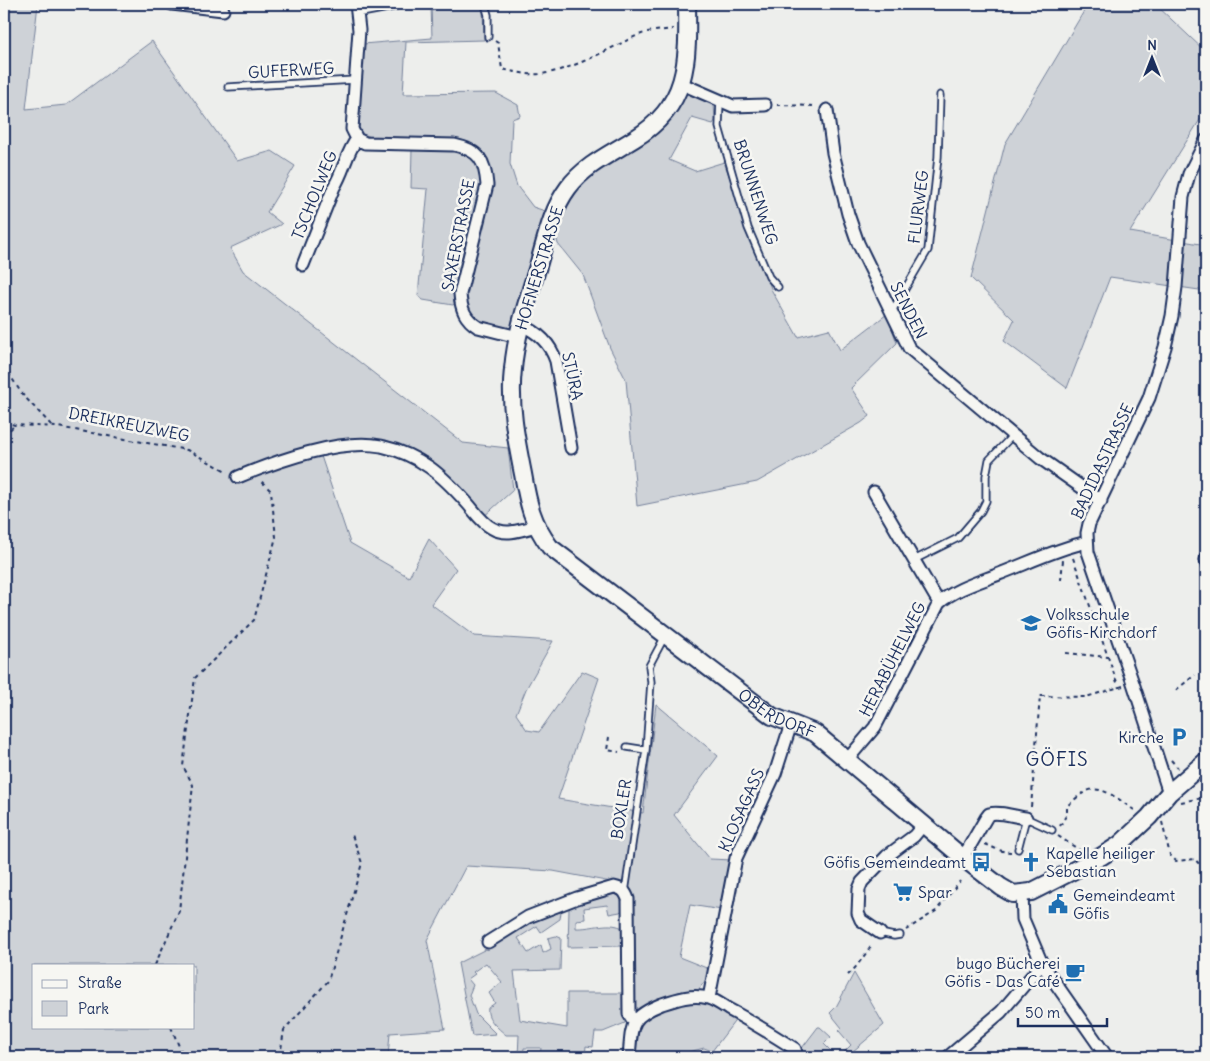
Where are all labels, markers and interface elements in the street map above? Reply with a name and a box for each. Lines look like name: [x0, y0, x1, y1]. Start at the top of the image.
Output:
north arrow: [1128, 32, 1178, 82]
text: N: [1147, 36, 1157, 54]
street label: GUFERWEG: [247, 58, 335, 82]
street label: BRUNNENWEG: [730, 137, 782, 247]
street label: TSCHOLWEG: [287, 148, 341, 242]
street label: FLURWEG: [904, 169, 932, 245]
street label: SAXERSTRASSE: [437, 177, 479, 293]
street label: HOFNERSTRASSE: [511, 204, 567, 332]
street label: SENDEN: [886, 278, 932, 342]
street label: STÜRA: [558, 350, 588, 402]
street label: BADIDASTRASSE: [1066, 400, 1138, 522]
street label: DREIKREUZWEG: [67, 402, 191, 446]
street label: HERABÜHELWEG: [854, 598, 930, 720]
place label: Volksschule Göfis-Kirchdorf: [1046, 604, 1157, 642]
school or university icon: Volksschule Göfis-Kirchdorf: [1020, 612, 1042, 634]
street label: OBERDORF: [734, 684, 818, 742]
parking icon: Kirche: [1168, 726, 1190, 748]
place label: Kirche: [1118, 727, 1164, 747]
district label: GÖFIS: [1025, 747, 1089, 771]
street label: KLOSAGASS: [714, 765, 768, 855]
street label: BOXLER: [606, 777, 636, 841]
place label: Kapelle heiliger Sebastian: [1046, 843, 1155, 881]
bus stop icon: Göfis Gemeindeamt: [970, 851, 992, 873]
church icon: Kapelle heiliger Sebastian: [1020, 851, 1042, 873]
place label: Göfis Gemeindeamt: [824, 852, 967, 872]
supermarket icon: Spar: [892, 881, 914, 903]
place label: Spar: [918, 882, 952, 902]
place label: Gemeindeamt Göfis: [1073, 885, 1176, 923]
public building icon: Gemeindeamt Göfis: [1047, 893, 1069, 915]
place label: bugo Bücherei Göfis - Das Café: [944, 953, 1060, 991]
cafe icon: bugo Bücherei Göfis - Das Café: [1064, 961, 1086, 983]
legend: [32, 964, 195, 1028]
text: Straße: [78, 973, 122, 992]
scale bar: [1018, 996, 1106, 1028]
text: Park: [78, 999, 109, 1018]
text: 50 m: [1025, 1003, 1060, 1022]

